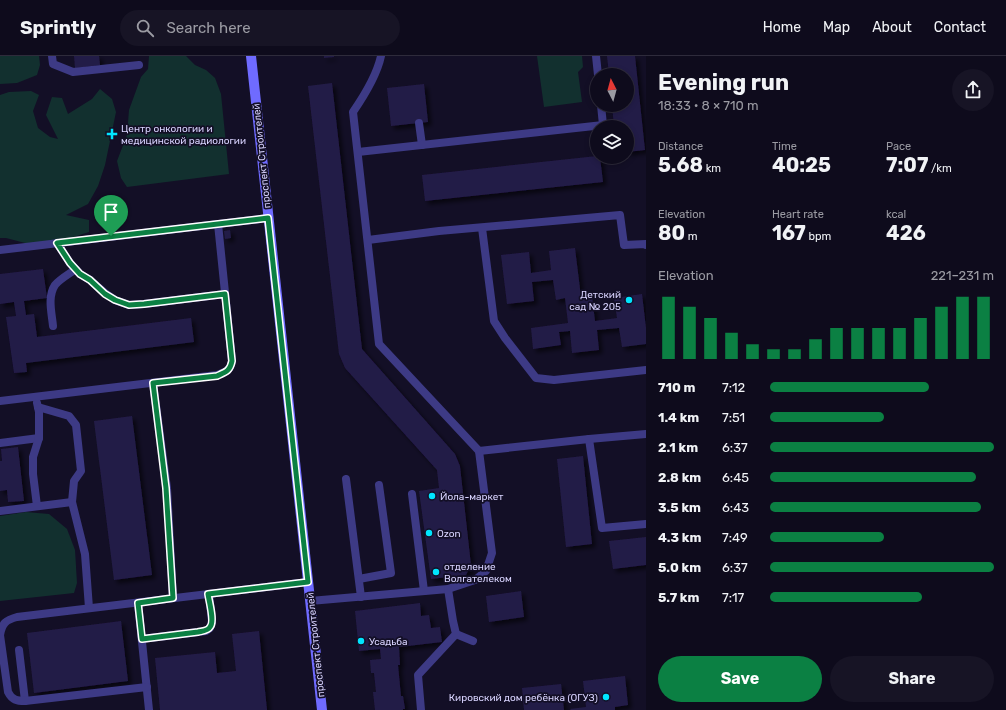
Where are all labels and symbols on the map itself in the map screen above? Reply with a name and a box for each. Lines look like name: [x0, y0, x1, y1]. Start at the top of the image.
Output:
north arrow: [590, 68, 634, 112]
street label: проспект Строителей: [251, 103, 273, 209]
place label: Центр онкологии и медицинской радиологии: [121, 123, 246, 147]
marker: Центр онкологии и медицинской радиологии: [106, 128, 118, 140]
pin: [94, 195, 128, 236]
place label: Детский сад № 205: [569, 289, 621, 313]
marker: Детский сад № 205: [624, 295, 634, 305]
marker: Йола-маркет: [427, 491, 437, 501]
place label: Йола-маркет: [440, 491, 503, 503]
marker: Ozon: [424, 528, 434, 538]
place label: Ozon: [437, 528, 461, 540]
place label: отделение Волгателеком: [444, 561, 512, 585]
marker: отделение Волгателеком: [431, 567, 441, 577]
street label: проспект Строителей: [305, 592, 327, 698]
marker: Усадьба: [356, 636, 366, 646]
place label: Усадьба: [369, 636, 408, 648]
place label: Кировский дом ребёнка (ОГУЗ): [449, 692, 598, 704]
marker: Кировский дом ребёнка (ОГУЗ): [601, 692, 611, 702]

